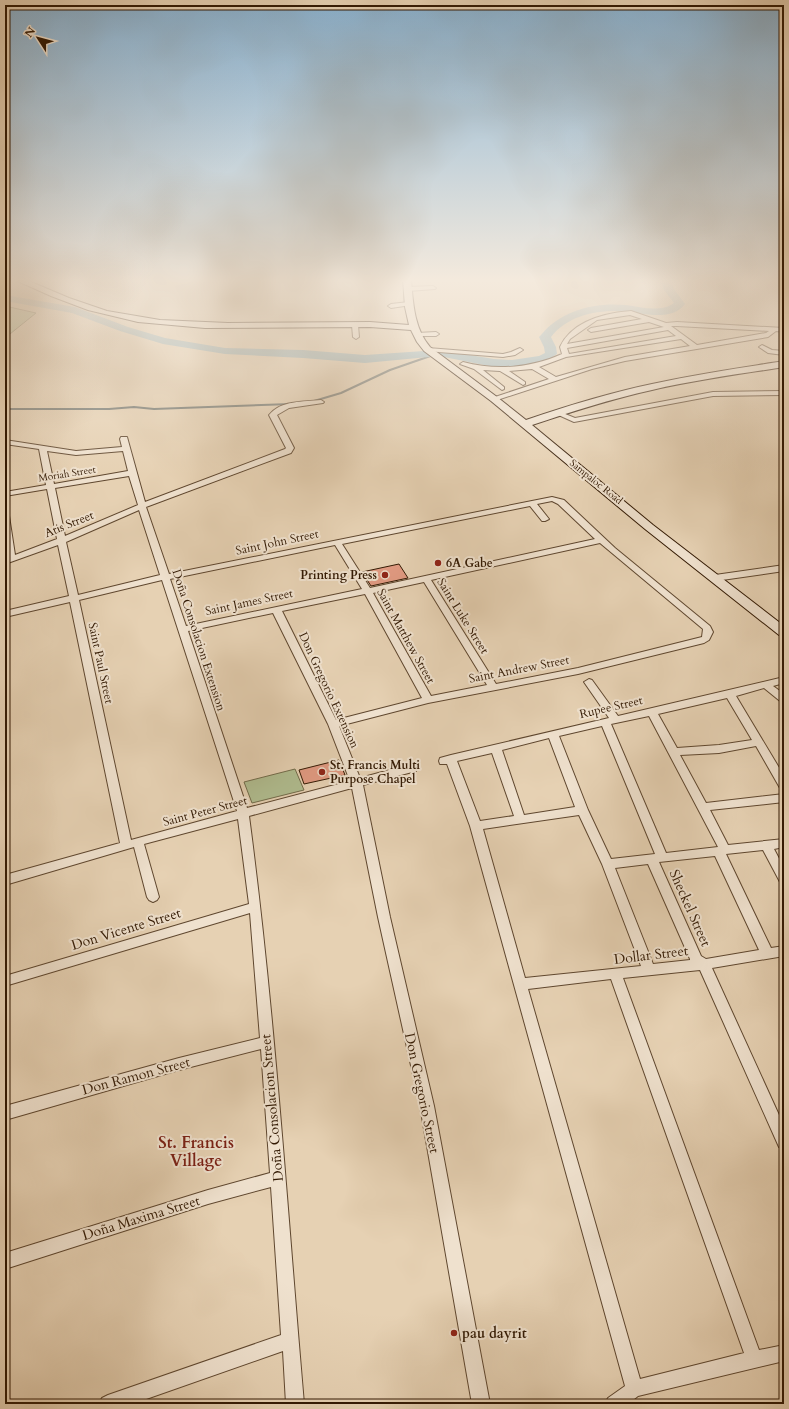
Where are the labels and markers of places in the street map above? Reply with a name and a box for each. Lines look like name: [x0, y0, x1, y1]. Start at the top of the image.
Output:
place label: 6A Gabe: [446, 555, 493, 571]
marker: 6A Gabe: [433, 558, 443, 568]
place label: Printing Press: [300, 567, 377, 583]
marker: Printing Press: [380, 570, 390, 580]
place label: St. Francis Multi Purpose Chapel: [330, 757, 420, 787]
marker: St. Francis Multi Purpose Chapel: [317, 767, 327, 777]
place label: pau dayrit: [462, 1324, 527, 1343]
marker: pau dayrit: [449, 1328, 459, 1338]

